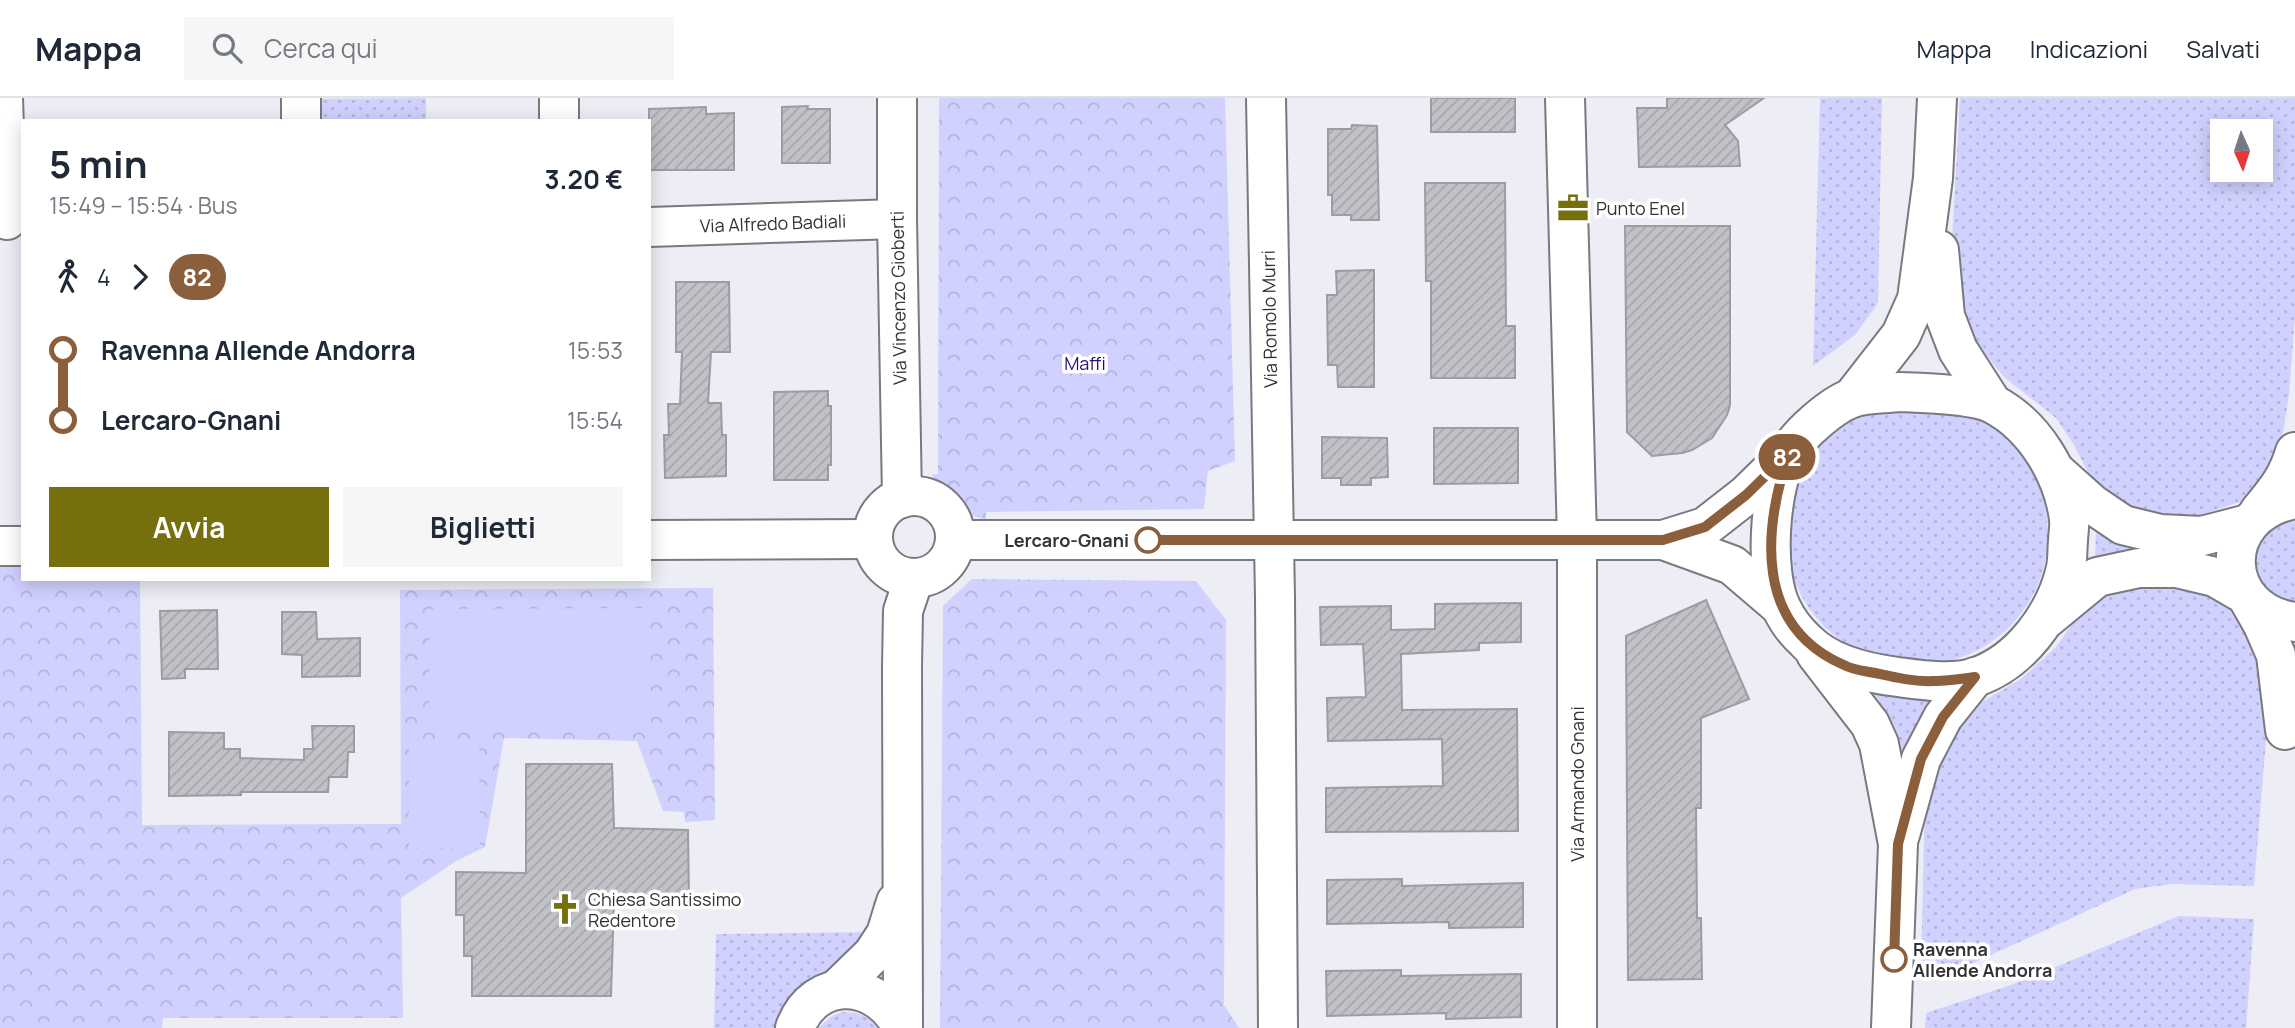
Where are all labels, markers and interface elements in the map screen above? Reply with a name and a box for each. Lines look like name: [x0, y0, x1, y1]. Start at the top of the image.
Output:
search box: [184, 17, 674, 80]
text: Mappa: [35, 26, 142, 71]
icon: search: [208, 29, 246, 67]
text: Cerca qui: [264, 30, 378, 66]
text: Mappa: [1916, 32, 1992, 65]
text: Indicazioni: [2030, 32, 2148, 65]
text: Salvati: [2186, 32, 2260, 65]
north arrow: [2210, 119, 2273, 182]
map controls: [2210, 119, 2273, 182]
text: 5 min: [49, 137, 147, 189]
text: 3.20 €: [544, 161, 623, 197]
text: 15:49 – 15:54 · Bus: [49, 189, 238, 221]
office icon: Punto Enel: [1556, 191, 1590, 225]
place label: Punto Enel: [1596, 196, 1685, 220]
street label: Via Alfredo Badiali: [699, 208, 847, 238]
street label: Via Vincenzo Gioberti: [884, 211, 912, 385]
street label: Via Romolo Murri: [1256, 250, 1282, 388]
icon: walk: [49, 258, 87, 296]
icon: forward: [121, 258, 159, 296]
text: 82: [183, 260, 212, 293]
text: 4: [97, 261, 111, 293]
text: Ravenna Allende Andorra: [101, 332, 416, 368]
text: 15:53: [568, 334, 623, 366]
park label: Maffi: [1064, 351, 1106, 375]
text: Lercaro-Gnani: [101, 402, 281, 438]
text: 15:54: [567, 404, 623, 436]
line badge: 82: [1756, 434, 1818, 480]
text: 82: [1773, 440, 1802, 473]
button: Avvia: [49, 487, 329, 567]
button: Biglietti: [343, 487, 623, 567]
marker: Lercaro-Gnani: [1135, 527, 1161, 553]
place label: Lercaro-Gnani: [1004, 528, 1129, 552]
street label: Via Armando Gnani: [1565, 706, 1589, 862]
place label: Chiesa Santissimo Redentore: [588, 887, 742, 932]
church icon: Chiesa Santissimo Redentore: [548, 892, 582, 926]
place label: Ravenna Allende Andorra: [1913, 937, 2052, 982]
marker: Ravenna Allende Andorra: [1881, 946, 1907, 972]

